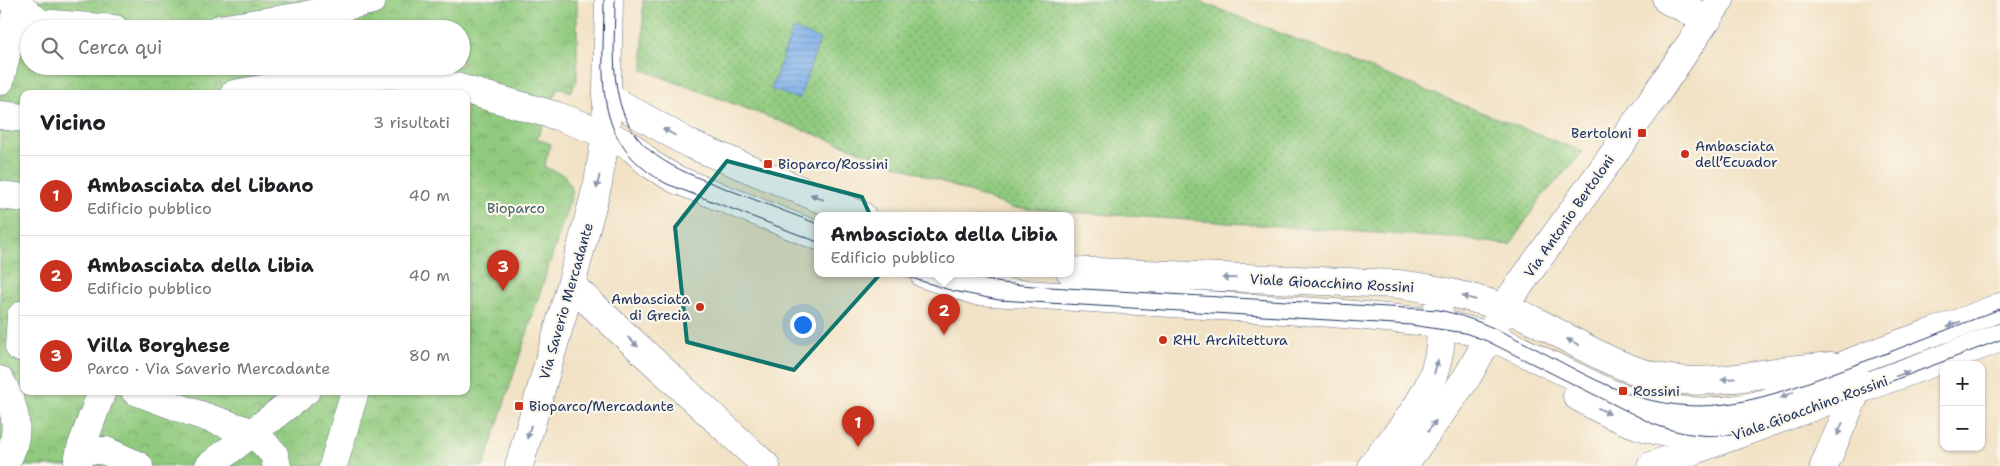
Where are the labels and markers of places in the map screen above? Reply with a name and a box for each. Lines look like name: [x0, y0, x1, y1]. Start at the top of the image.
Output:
place label: Bertoloni: [1571, 124, 1632, 142]
marker: Bertoloni: [1636, 127, 1648, 139]
place label: Ambasciata dell’Ecuador: [1695, 137, 1778, 171]
marker: Ambasciata dell’Ecuador: [1679, 148, 1691, 160]
place label: Bioparco/Rossini: [778, 155, 888, 173]
marker: Bioparco/Rossini: [762, 158, 774, 170]
pin: 3: [487, 250, 519, 291]
place label: Ambasciata di Grecia: [611, 290, 690, 324]
pin: 2: [928, 294, 960, 335]
marker: Ambasciata di Grecia: [694, 301, 706, 313]
place label: RHL Architettura: [1173, 331, 1288, 349]
marker: RHL Architettura: [1157, 334, 1169, 346]
place label: Rossini: [1633, 382, 1680, 400]
marker: Rossini: [1617, 385, 1629, 397]
place label: Bioparco/Mercadante: [529, 397, 674, 415]
marker: Bioparco/Mercadante: [513, 400, 525, 412]
pin: 1: [842, 406, 874, 447]

